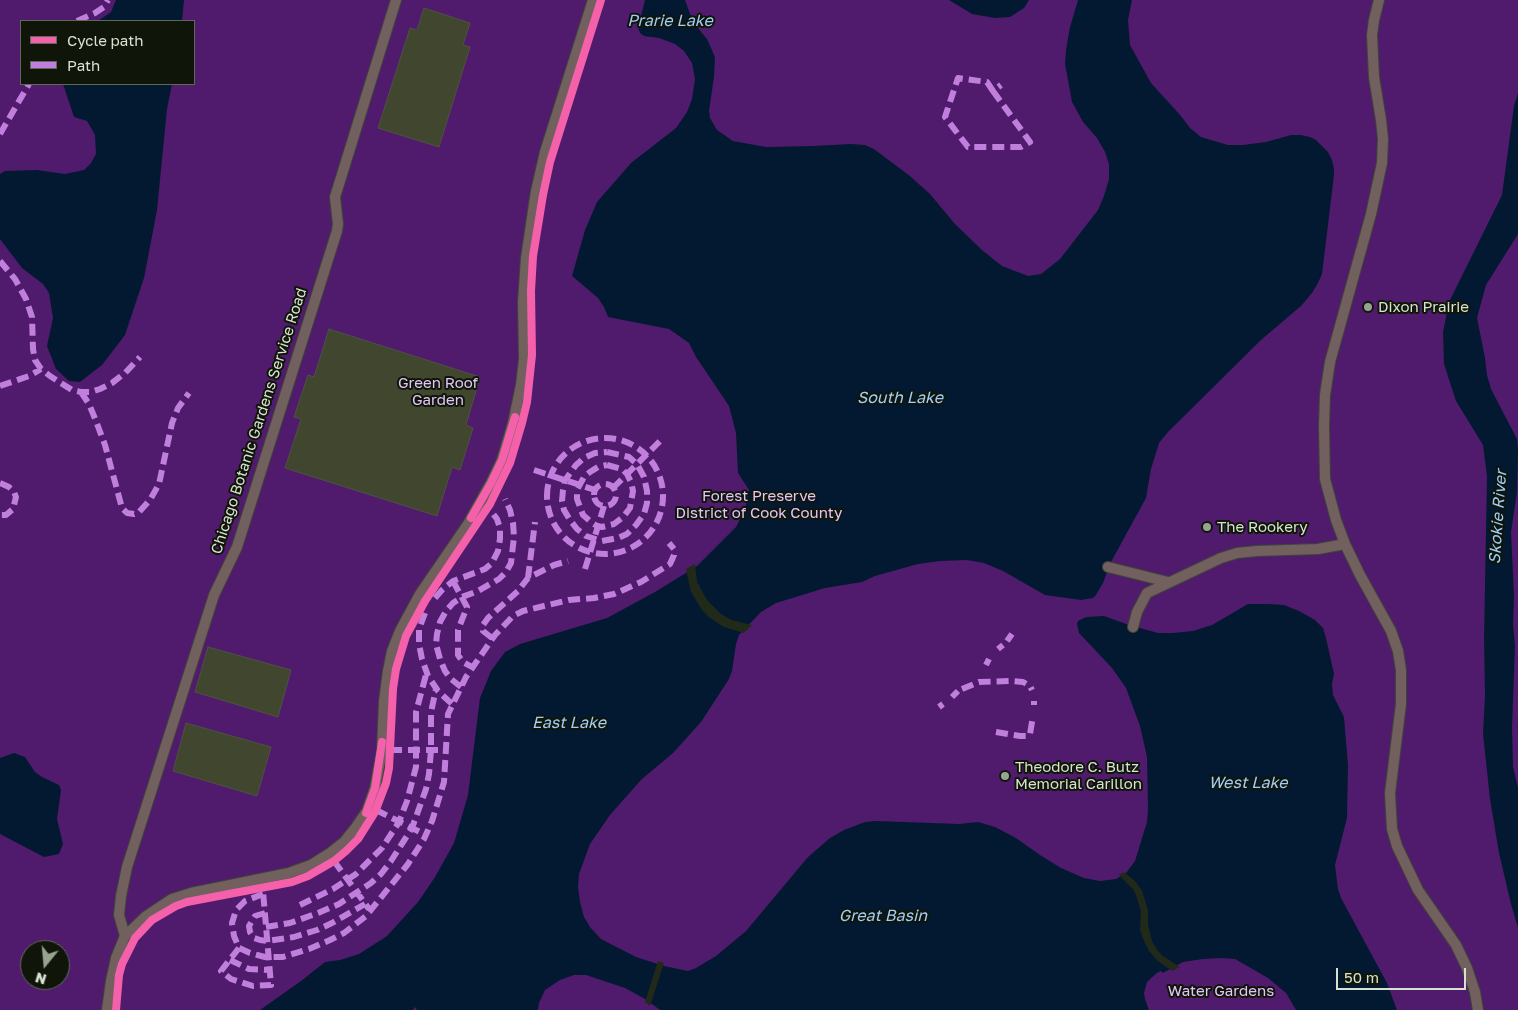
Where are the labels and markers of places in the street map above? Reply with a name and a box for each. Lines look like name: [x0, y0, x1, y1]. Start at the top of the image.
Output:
place label: Dixon Prairie: [1378, 298, 1469, 316]
marker: Dixon Prairie: [1362, 301, 1374, 313]
place label: The Rookery: [1217, 518, 1308, 536]
marker: The Rookery: [1201, 521, 1213, 533]
place label: Theodore C. Butz Memorial Carillon: [1015, 758, 1142, 793]
marker: Theodore C. Butz Memorial Carillon: [999, 770, 1011, 782]

